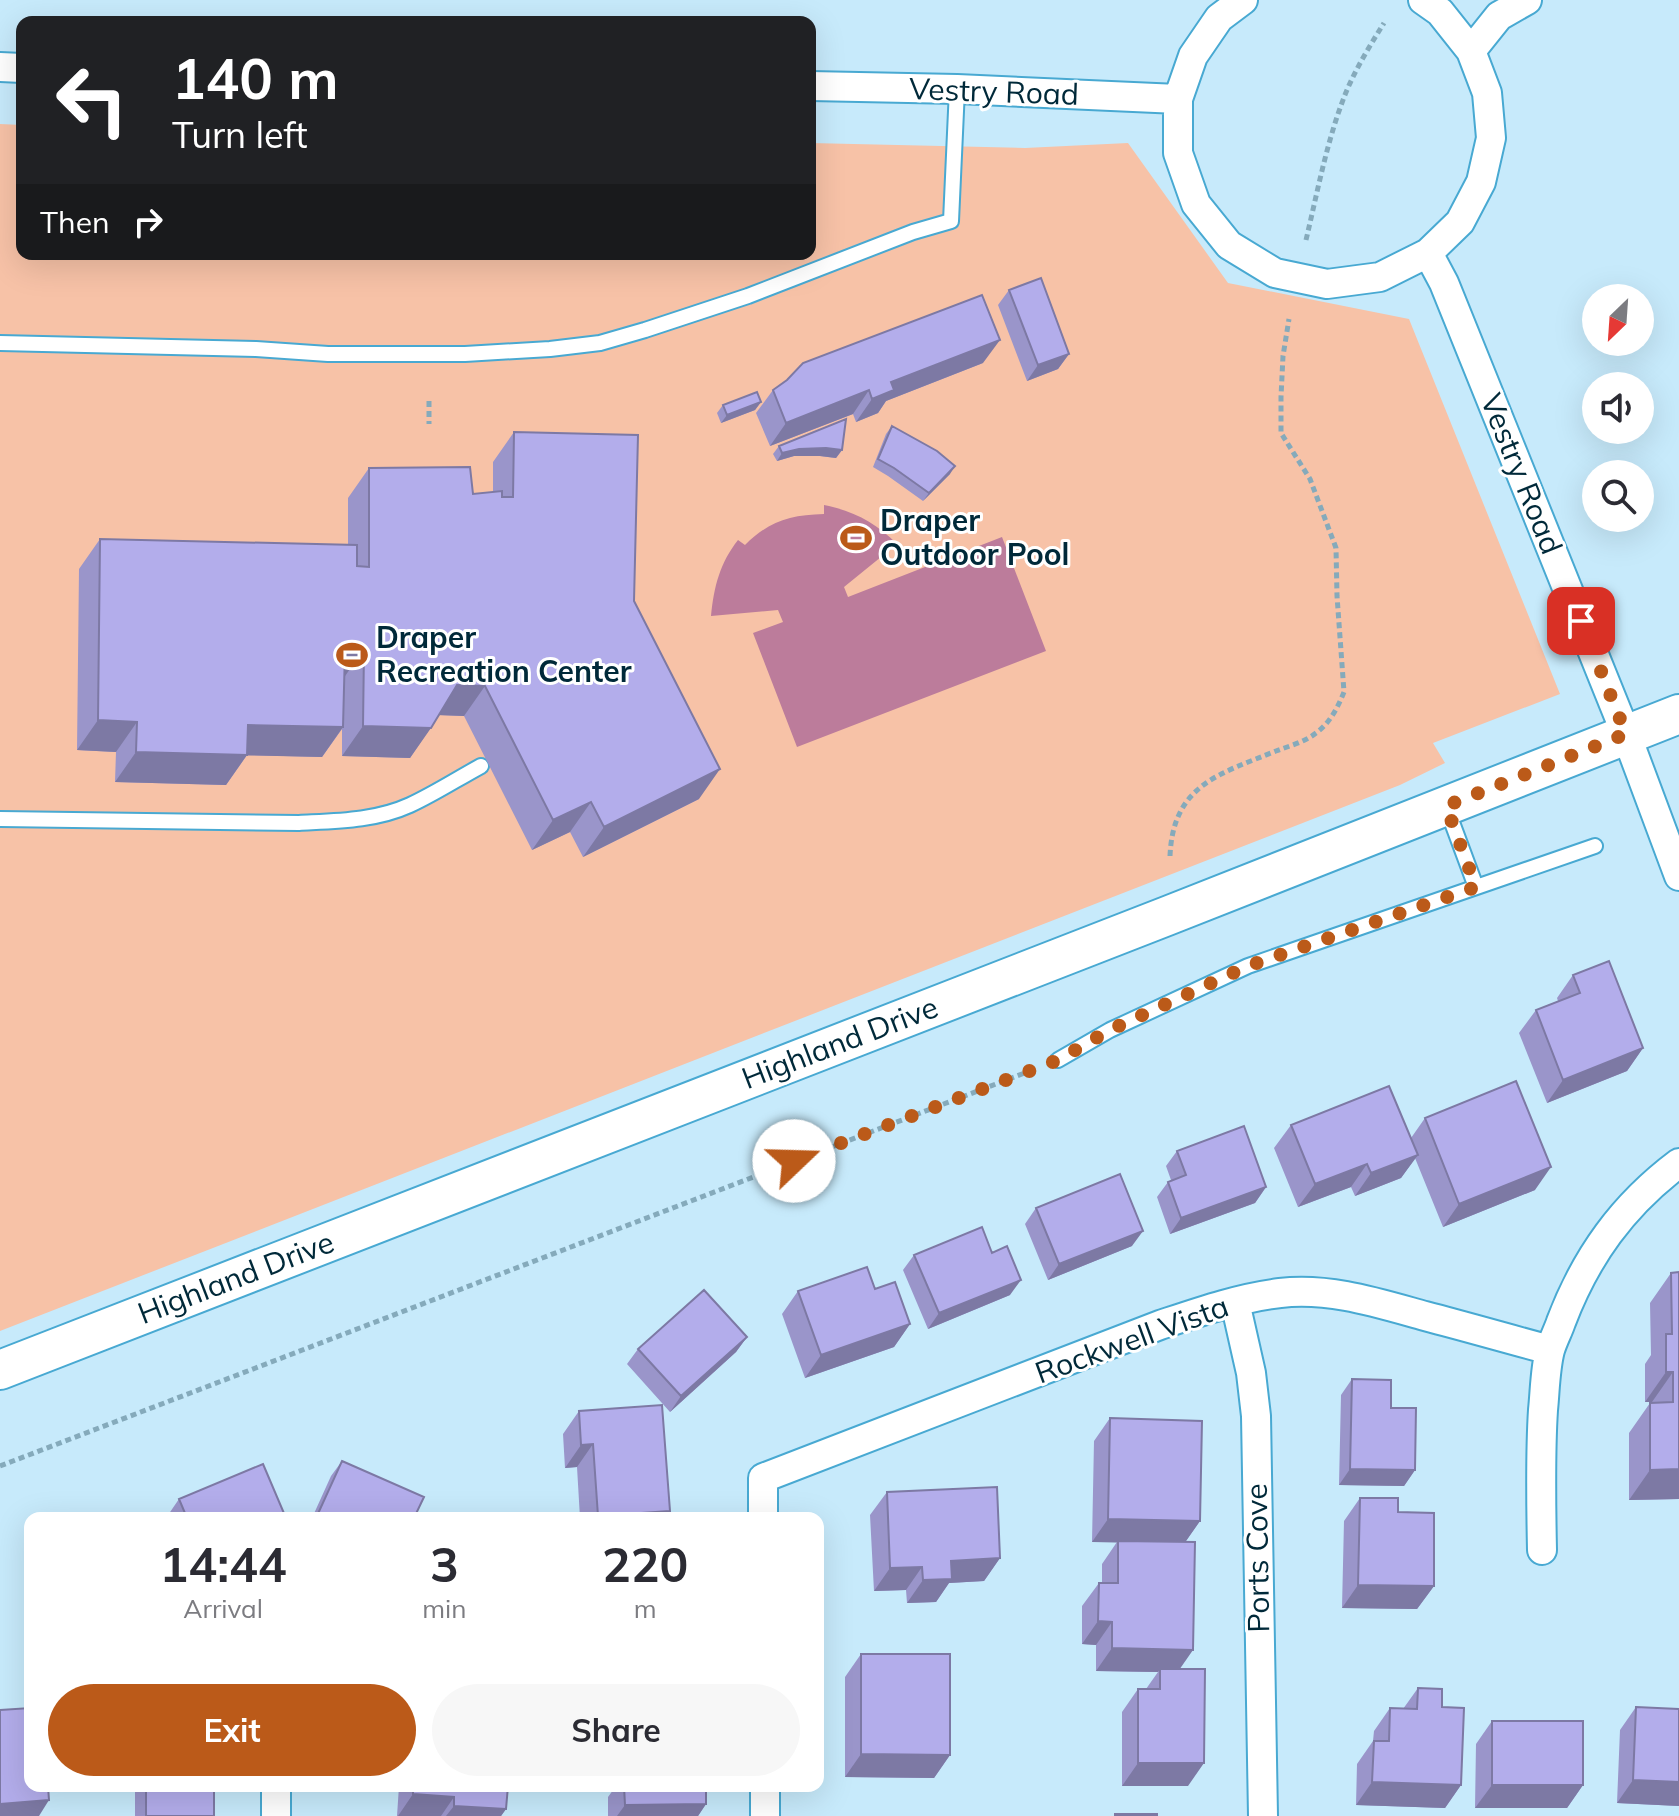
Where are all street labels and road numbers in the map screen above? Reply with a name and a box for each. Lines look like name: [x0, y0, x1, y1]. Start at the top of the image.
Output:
street label: Vestry Road: [909, 69, 1080, 113]
street label: Vestry Road: [1473, 388, 1571, 559]
street label: Highland Drive: [736, 987, 943, 1097]
street label: Highland Drive: [132, 1222, 339, 1332]
street label: Rockwell Vista: [1030, 1286, 1234, 1392]
street label: Ports Cove: [1237, 1483, 1277, 1633]

